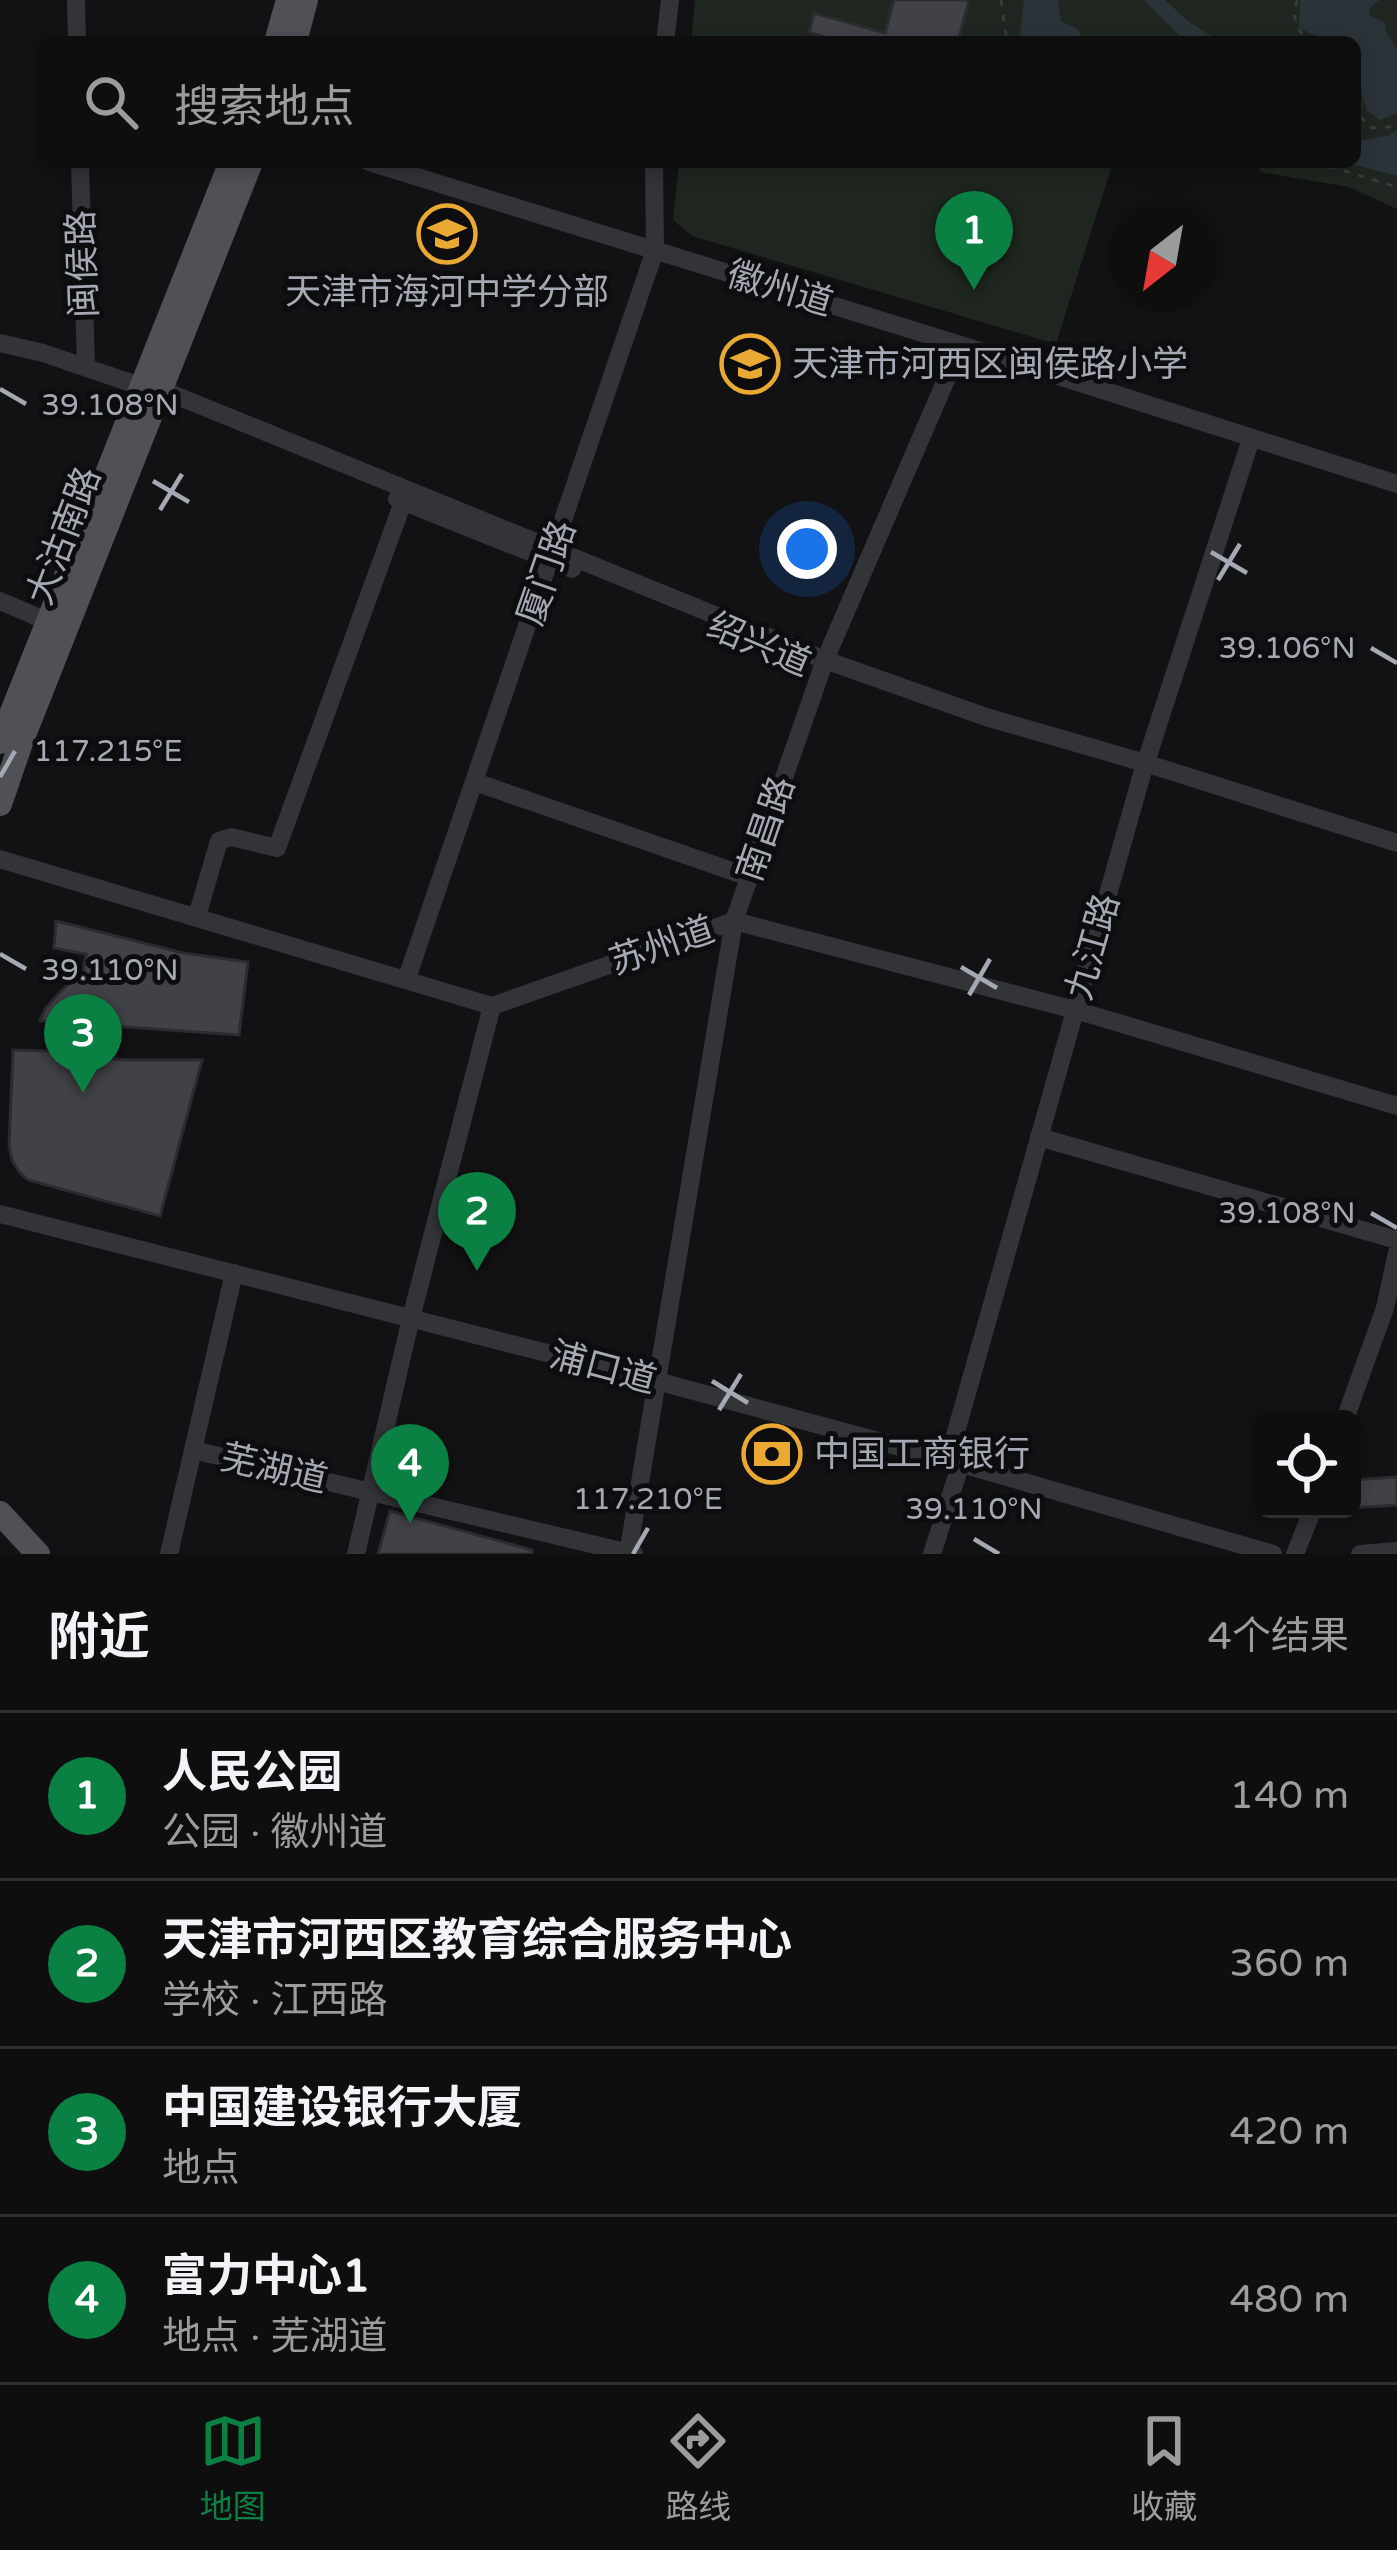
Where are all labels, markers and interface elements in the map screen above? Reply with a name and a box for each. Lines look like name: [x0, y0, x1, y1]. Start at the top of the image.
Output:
search box: [36, 36, 1361, 168]
icon: search: [78, 69, 144, 135]
text: 搜索地点: [174, 81, 354, 135]
pin: 1: [935, 191, 1013, 290]
school or university icon: 天津市海河中学分部: [416, 203, 478, 265]
north arrow: [1109, 204, 1217, 312]
street label: 闽侯路: [60, 209, 106, 319]
street label: 徽州道: [722, 253, 838, 325]
place label: 天津市海河中学分部: [285, 271, 609, 314]
school or university icon: 天津市河西区闽侯路小学: [719, 333, 781, 395]
place label: 天津市河西区闽侯路小学: [792, 343, 1188, 386]
text: 39.108°N: [41, 387, 179, 424]
street label: 大沽南路: [18, 461, 110, 611]
street label: 厦门路: [509, 515, 585, 631]
your location: [777, 519, 837, 579]
street label: 绍兴道: [701, 604, 817, 686]
text: 39.106°N: [1218, 630, 1356, 667]
text: 117.215°E: [33, 733, 183, 770]
street label: 南昌路: [728, 771, 804, 887]
street label: 九江路: [1057, 889, 1129, 1005]
street label: 苏州道: [604, 908, 720, 984]
text: 39.110°N: [41, 952, 179, 989]
pin: 3: [44, 994, 122, 1093]
pin: 2: [438, 1172, 516, 1271]
text: 39.108°N: [1218, 1195, 1356, 1232]
street label: 浦口道: [545, 1333, 661, 1403]
map controls: [1253, 1410, 1361, 1518]
button: locate: [1253, 1410, 1361, 1518]
bank icon: 中国工商银行: [741, 1423, 803, 1485]
pin: 4: [371, 1424, 449, 1523]
place label: 中国工商银行: [814, 1433, 1030, 1476]
street label: 芜湖道: [217, 1436, 331, 1502]
text: 117.210°E: [573, 1481, 723, 1518]
text: 39.110°N: [905, 1491, 1043, 1528]
text: 附近: [48, 1607, 150, 1669]
text: 4个结果: [1208, 1613, 1349, 1660]
text: 人民公园: [162, 1746, 342, 1800]
text: 1: [75, 1772, 99, 1819]
text: 140 m: [1230, 1772, 1349, 1819]
text: 公园 · 徽州道: [162, 1809, 387, 1856]
text: 天津市河西区教育综合服务中心: [162, 1914, 792, 1968]
text: 2: [75, 1940, 99, 1987]
text: 360 m: [1230, 1940, 1349, 1987]
text: 学校 · 江西路: [162, 1977, 387, 2024]
text: 中国建设银行大厦: [162, 2082, 522, 2136]
text: 3: [75, 2108, 99, 2155]
text: 420 m: [1230, 2108, 1349, 2155]
text: 地点: [162, 2145, 240, 2192]
text: 富力中心1: [162, 2250, 370, 2304]
text: 4: [75, 2276, 99, 2323]
text: 480 m: [1230, 2276, 1349, 2323]
text: 地点 · 芜湖道: [162, 2313, 387, 2360]
tab: 地图: [200, 2408, 266, 2528]
tab: 路线: [665, 2408, 731, 2528]
tab: 收藏: [1131, 2408, 1197, 2528]

